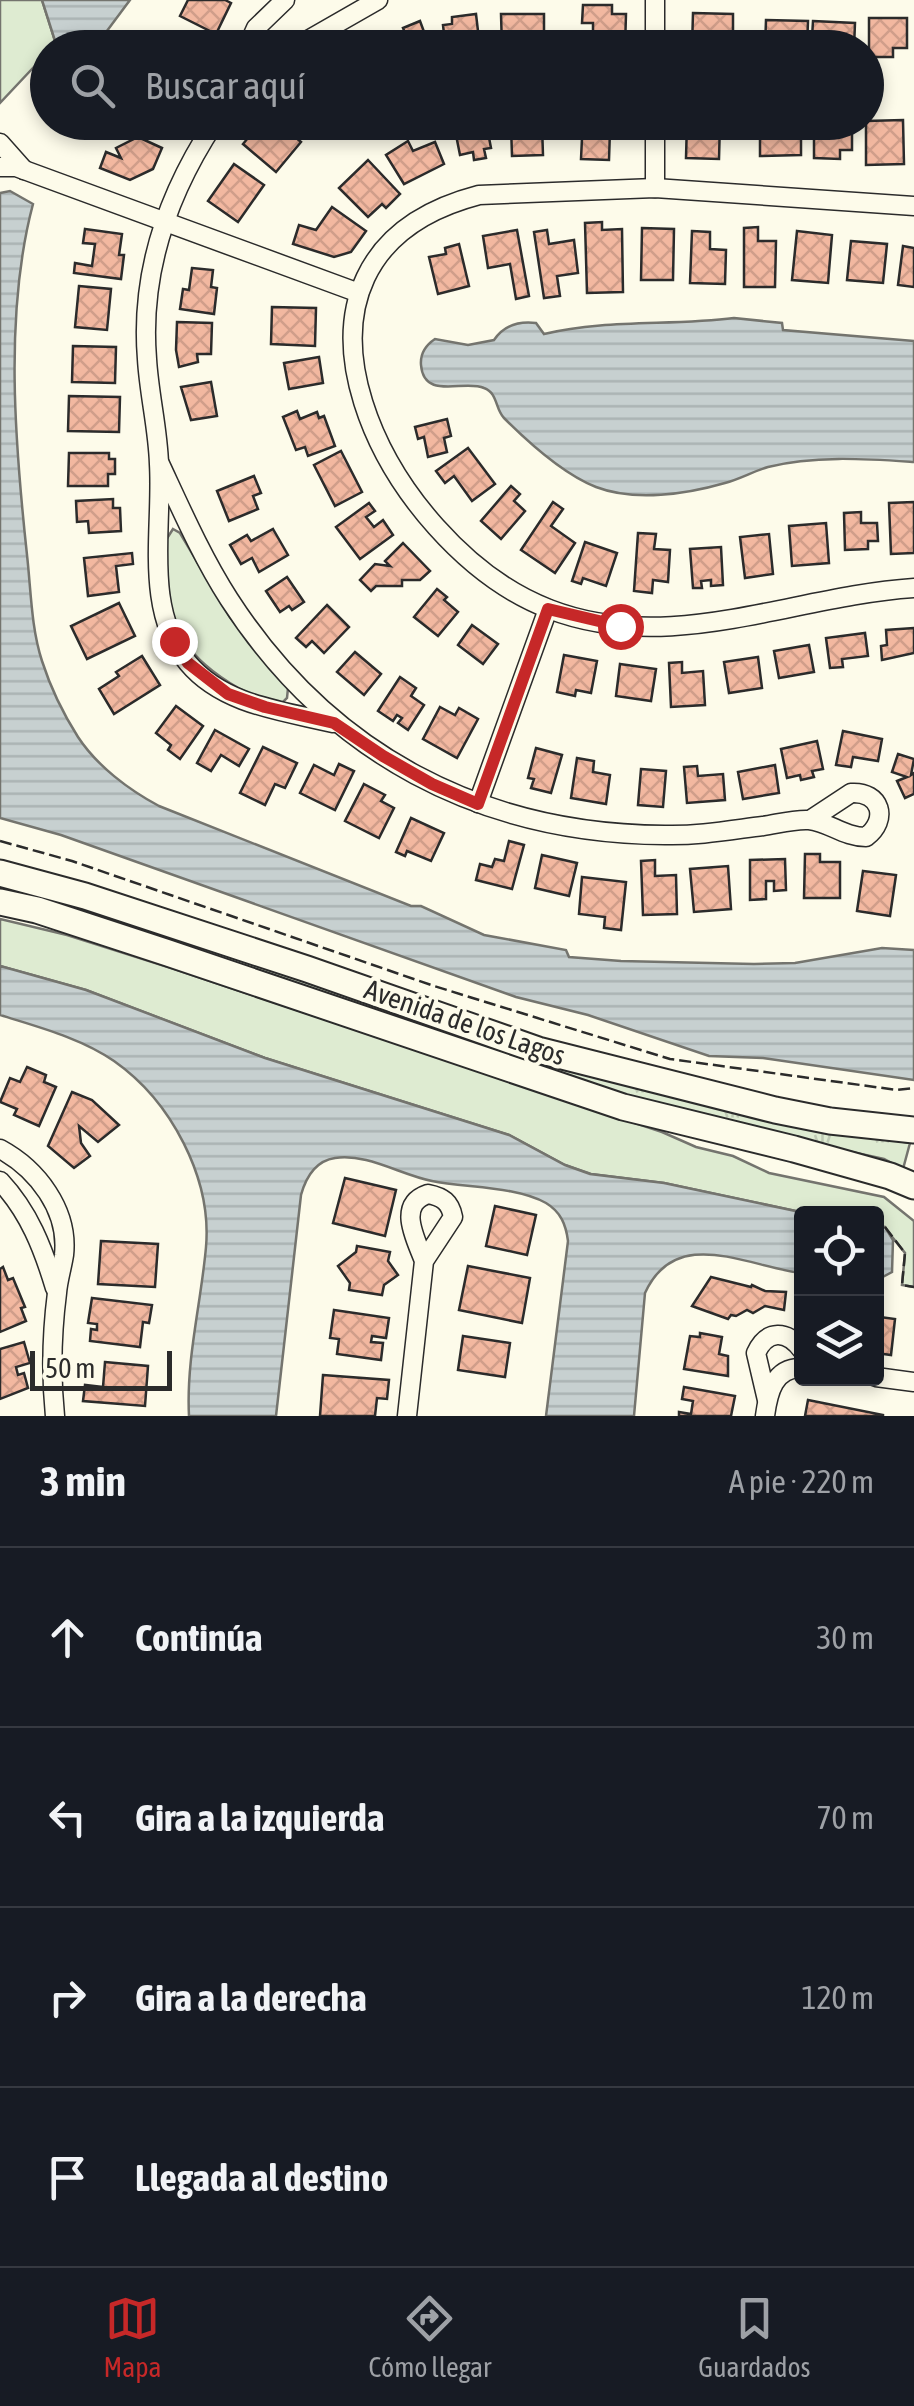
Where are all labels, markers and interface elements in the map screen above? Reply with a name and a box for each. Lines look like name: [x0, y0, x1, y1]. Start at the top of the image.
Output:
search box: [30, 30, 884, 140]
icon: search: [65, 58, 120, 113]
text: Buscar aquí: [145, 64, 306, 107]
route start: [598, 604, 644, 650]
route end: [152, 619, 198, 665]
street label: Avenida de los Lagos: [360, 973, 570, 1071]
map controls: [794, 1206, 884, 1386]
button: locate: [794, 1206, 884, 1296]
button: layers: [794, 1296, 884, 1386]
scale bar: [30, 1346, 172, 1390]
text: 50 m: [45, 1352, 95, 1384]
text: 3 min: [40, 1457, 126, 1505]
text: A pie · 220 m: [729, 1463, 874, 1500]
icon: ahead: [40, 1610, 95, 1665]
text: Continúa: [135, 1616, 263, 1659]
text: 30 m: [816, 1619, 874, 1656]
icon: left: [40, 1790, 95, 1845]
text: Gira a la izquierda: [135, 1796, 384, 1839]
text: 70 m: [816, 1799, 874, 1836]
icon: right: [40, 1970, 95, 2025]
text: Gira a la derecha: [135, 1976, 367, 2019]
text: 120 m: [801, 1979, 874, 2016]
icon: arrive: [40, 2150, 95, 2205]
text: Llegada al destino: [135, 2156, 388, 2199]
tab: Mapa: [103, 2291, 162, 2383]
tab: Cómo llegar: [368, 2291, 491, 2383]
tab: Guardados: [698, 2291, 811, 2383]

